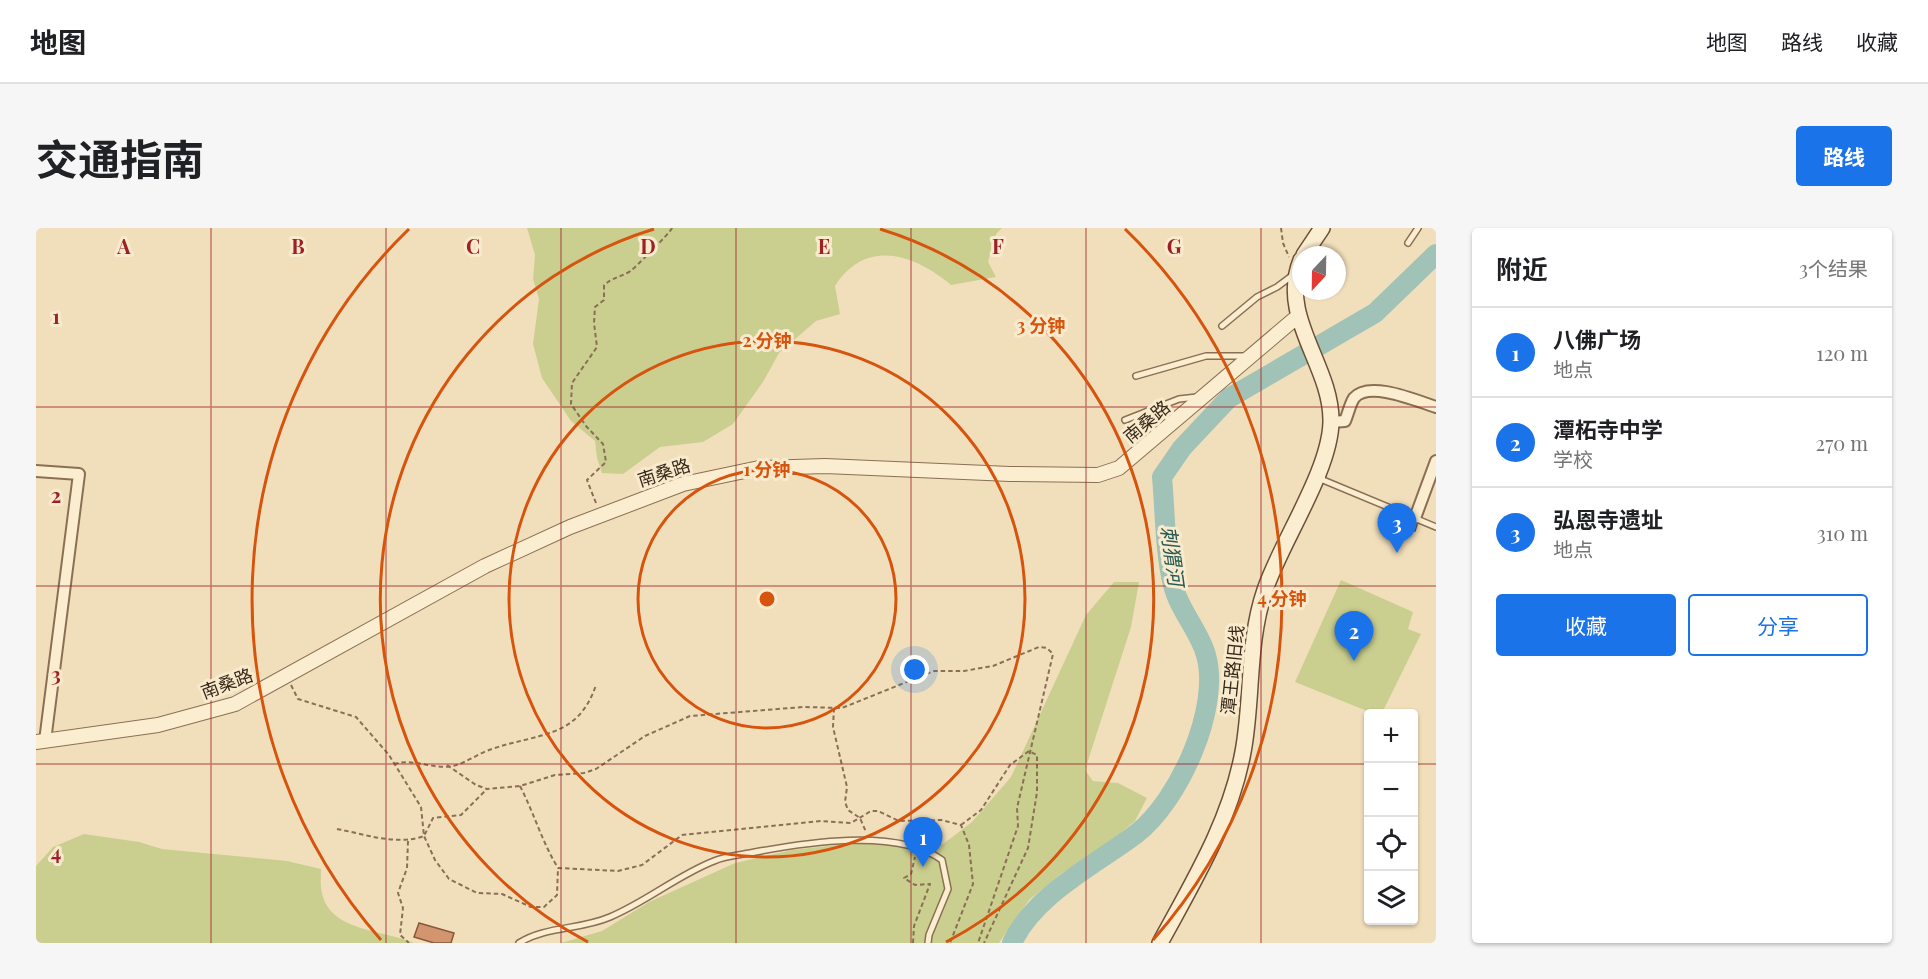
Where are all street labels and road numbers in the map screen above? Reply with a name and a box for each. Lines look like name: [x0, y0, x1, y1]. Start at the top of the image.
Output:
street label: 南桑路: [1118, 395, 1175, 448]
street label: 南桑路: [634, 452, 693, 492]
street label: 潭王路旧线: [1215, 624, 1249, 716]
street label: 南桑路: [197, 662, 256, 704]

